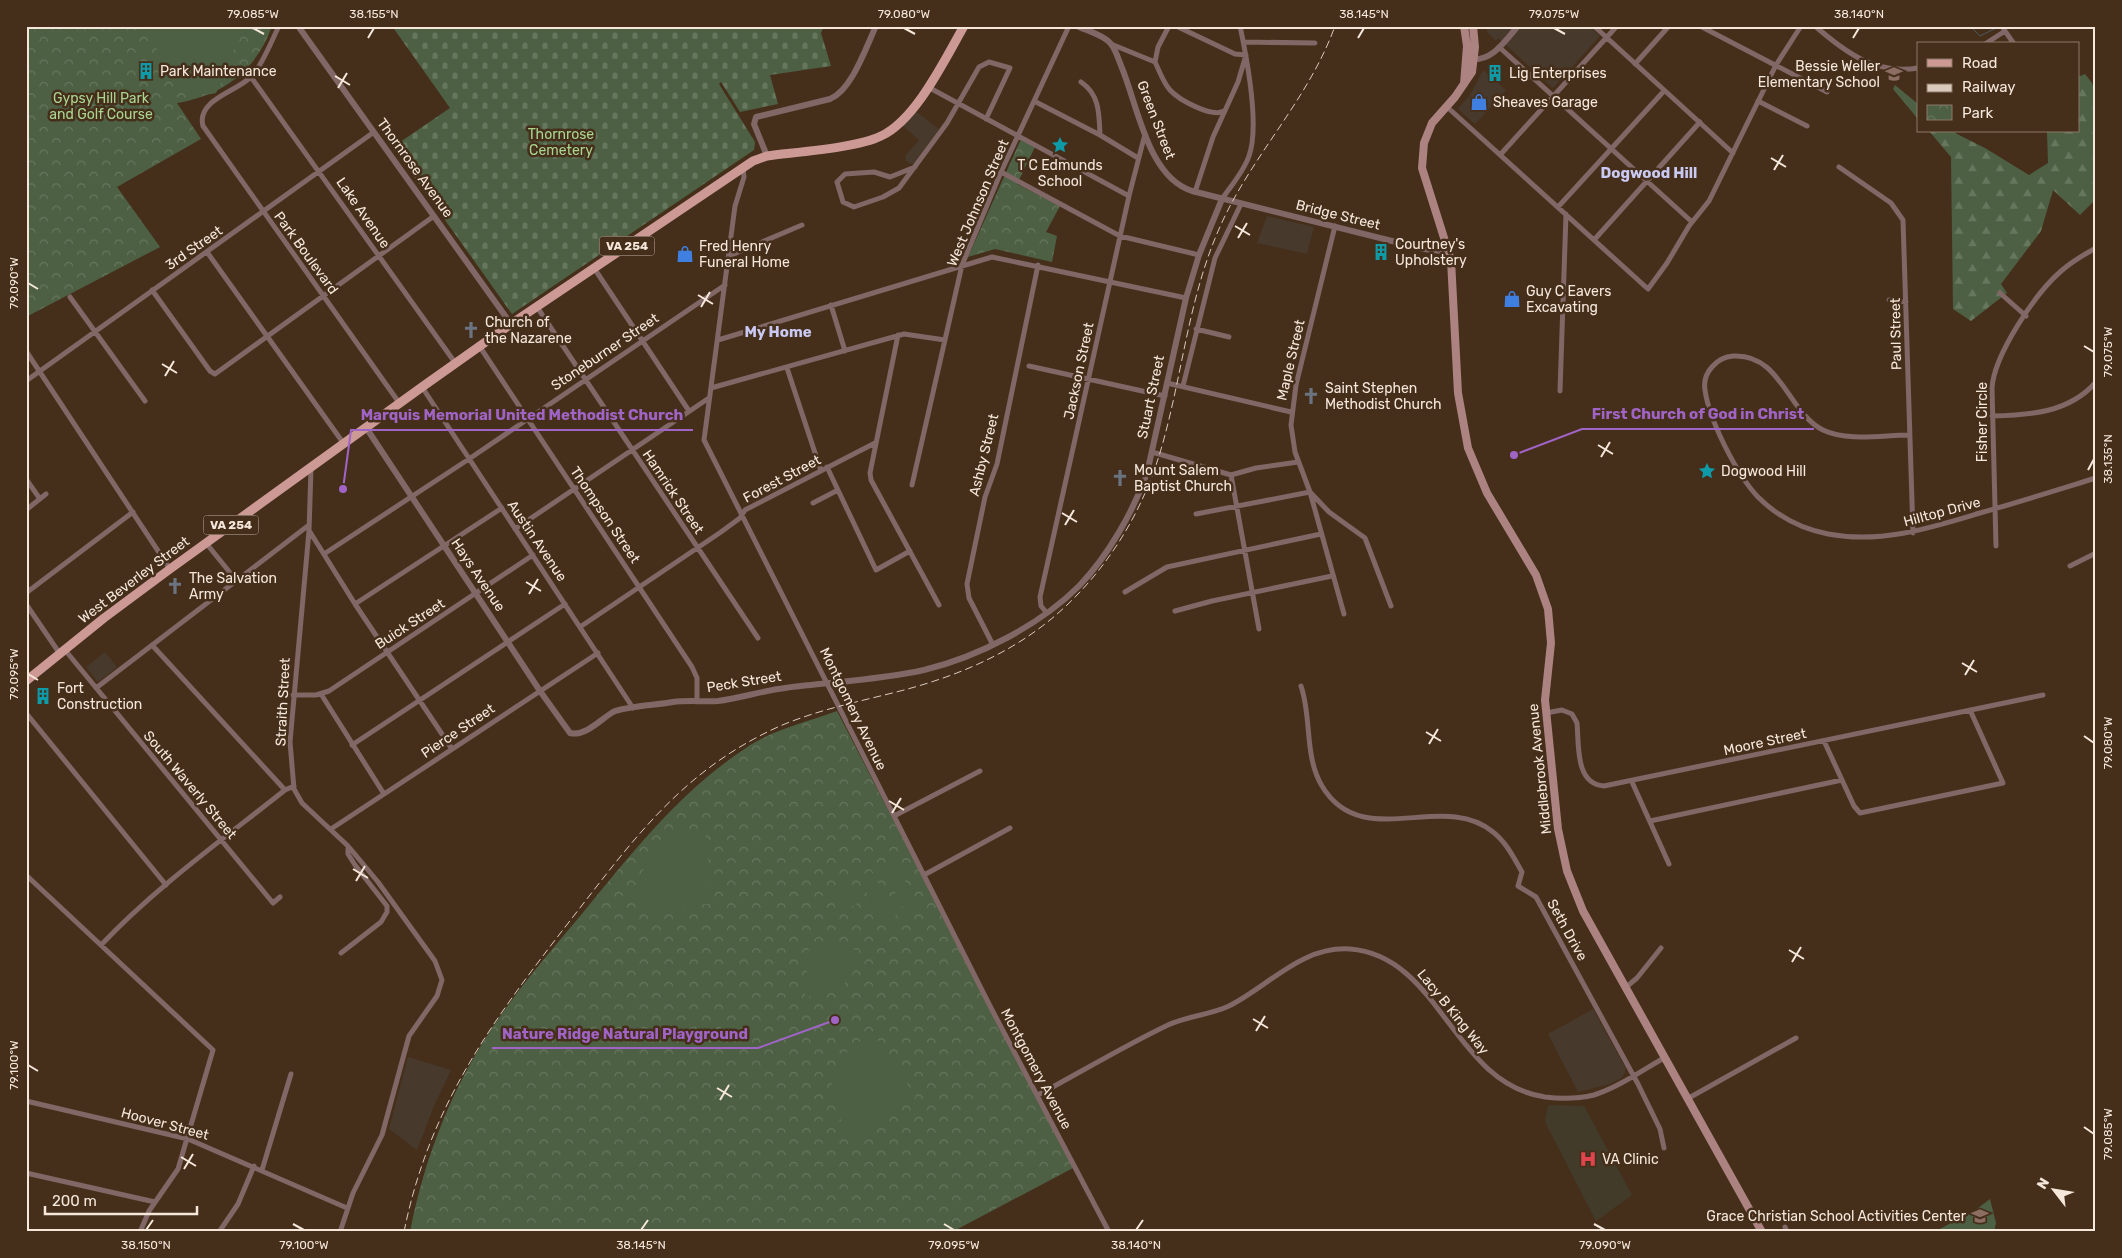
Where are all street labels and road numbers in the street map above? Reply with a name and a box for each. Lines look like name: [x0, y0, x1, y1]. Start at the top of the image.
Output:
street label: Green Street: [1133, 78, 1179, 162]
street label: Thornrose Avenue: [373, 115, 457, 221]
street label: West Johnson Street: [944, 136, 1013, 269]
street label: Lake Avenue: [332, 174, 394, 252]
street label: Bridge Street: [1294, 196, 1383, 234]
street label: Park Boulevard: [270, 208, 342, 298]
street label: 3rd Street: [162, 222, 226, 274]
road number: VA 254: [600, 237, 654, 256]
street label: Paul Street: [1887, 297, 1905, 370]
street label: Stoneburner Street: [548, 309, 662, 394]
street label: Maple Street: [1273, 317, 1309, 402]
street label: Jackson Street: [1060, 320, 1098, 421]
street label: Stuart Street: [1134, 353, 1168, 440]
street label: Fisher Circle: [1974, 382, 1991, 462]
street label: Ashby Street: [966, 412, 1003, 498]
street label: Hamrick Street: [639, 447, 708, 538]
street label: Forest Street: [740, 451, 824, 507]
street label: Thompson Street: [566, 464, 644, 567]
street label: Hilltop Drive: [1902, 494, 1983, 530]
street label: Austin Avenue: [504, 497, 570, 585]
road number: VA 254: [204, 516, 258, 534]
street label: West Beverley Street: [75, 532, 193, 627]
street label: Hays Avenue: [447, 535, 509, 615]
street label: Buick Street: [372, 595, 449, 653]
street label: Montgomery Avenue: [816, 645, 890, 773]
street label: Straith Street: [272, 657, 294, 747]
street label: Peck Street: [705, 668, 783, 696]
street label: Pierce Street: [418, 700, 498, 762]
street label: Middlebrook Avenue: [1525, 703, 1555, 835]
street label: Moore Street: [1722, 725, 1808, 759]
street label: South Waverly Street: [140, 727, 241, 843]
street label: Seth Drive: [1543, 896, 1591, 964]
street label: Lacy B King Way: [1413, 966, 1493, 1058]
street label: Montgomery Avenue: [997, 1006, 1075, 1132]
street label: Hoover Street: [119, 1104, 211, 1144]

